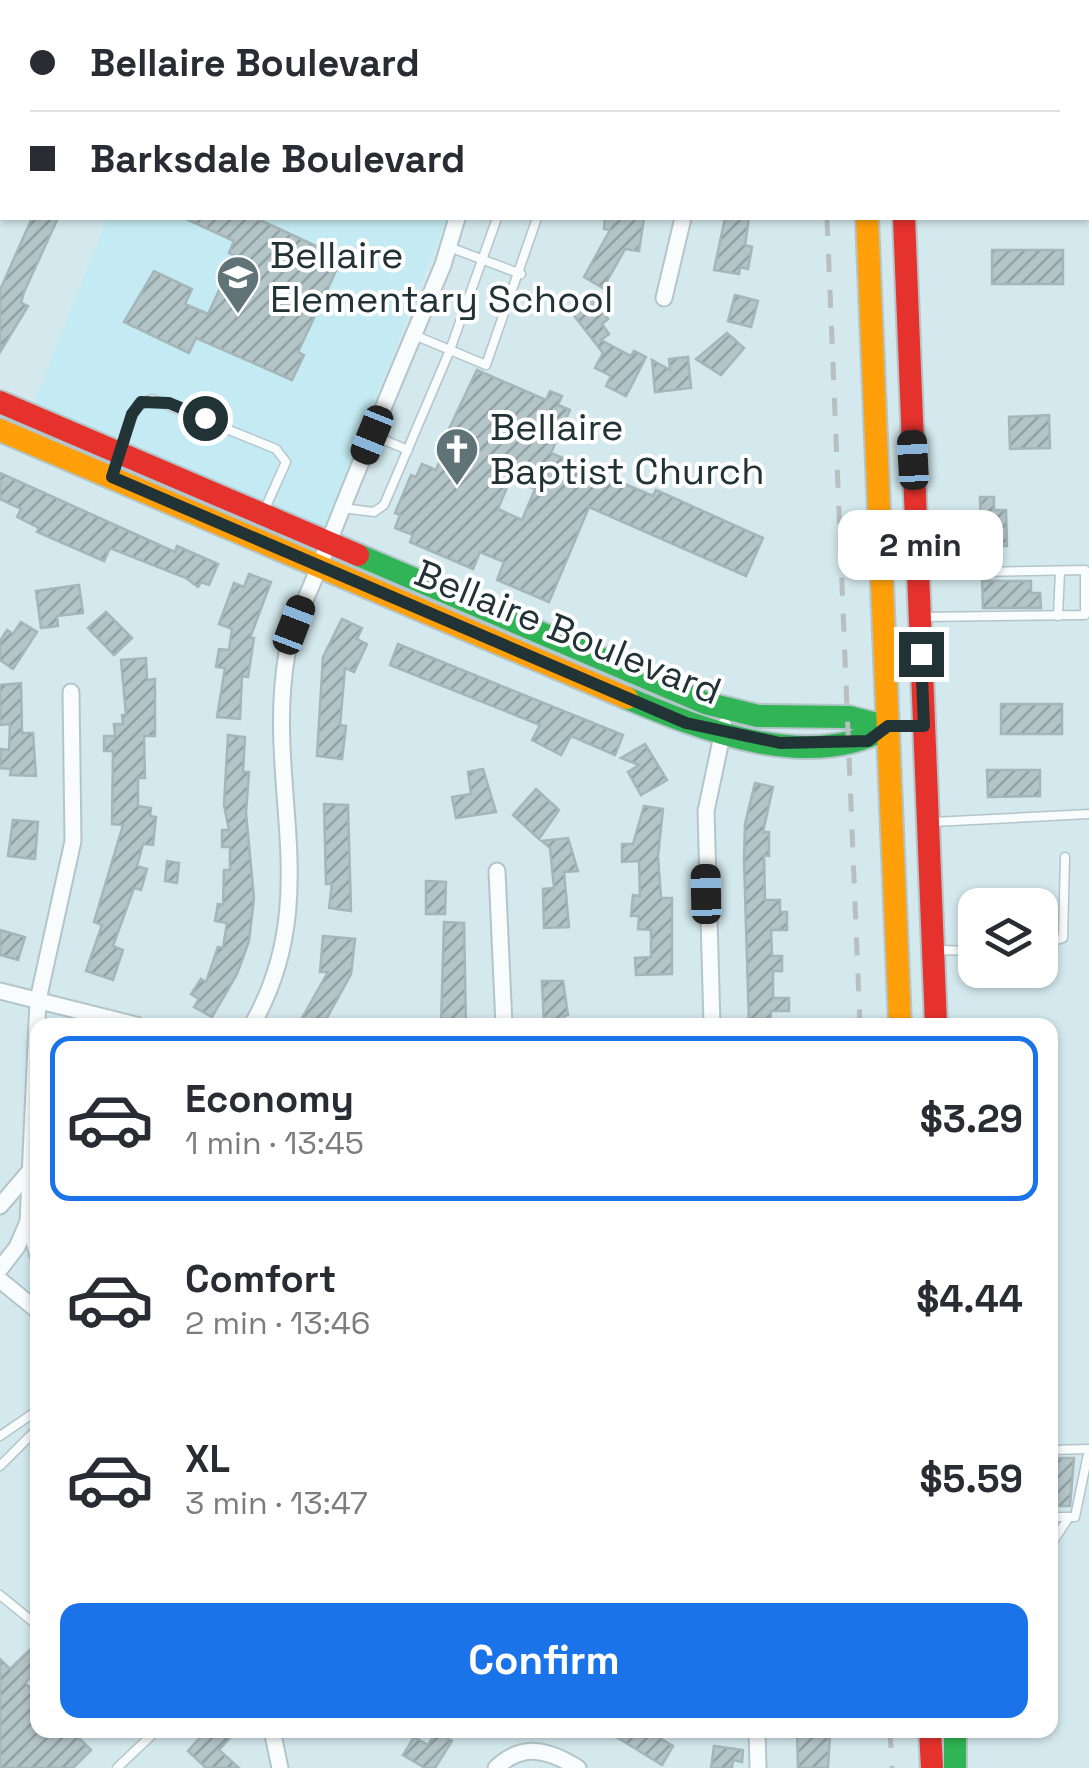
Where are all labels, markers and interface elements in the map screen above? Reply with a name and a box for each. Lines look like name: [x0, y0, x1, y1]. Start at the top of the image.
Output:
text: Bellaire Boulevard: [90, 39, 420, 87]
text: Barksdale Boulevard: [90, 135, 465, 183]
place label: Bellaire Elementary School: [270, 231, 613, 323]
school or university icon: Bellaire Elementary School: [215, 254, 261, 315]
route start: [183, 396, 228, 441]
car: [347, 402, 397, 468]
place label: Bellaire Baptist Church: [490, 403, 765, 495]
church icon: Bellaire Baptist Church: [434, 426, 480, 487]
car: [896, 429, 930, 491]
callout: 2 min: [838, 509, 1004, 579]
text: 2 min: [879, 525, 962, 565]
street label: Bellaire Boulevard: [408, 549, 728, 715]
car: [269, 592, 319, 658]
route end: [899, 632, 944, 677]
car: [690, 864, 722, 924]
map controls: [958, 888, 1058, 988]
button: layers: [958, 888, 1058, 988]
icon: car: [65, 1074, 155, 1164]
text: Economy: [185, 1075, 354, 1123]
text: $3.29: [920, 1095, 1023, 1143]
text: 1 min · 13:45: [185, 1123, 364, 1163]
icon: car: [65, 1254, 155, 1344]
text: Comfort: [185, 1255, 336, 1303]
text: $4.44: [916, 1275, 1023, 1323]
text: 2 min · 13:46: [185, 1303, 370, 1343]
icon: car: [65, 1434, 155, 1524]
text: XL: [185, 1435, 230, 1483]
text: $5.59: [920, 1455, 1023, 1503]
text: 3 min · 13:47: [185, 1483, 368, 1523]
button: Confirm: [60, 1603, 1028, 1718]

